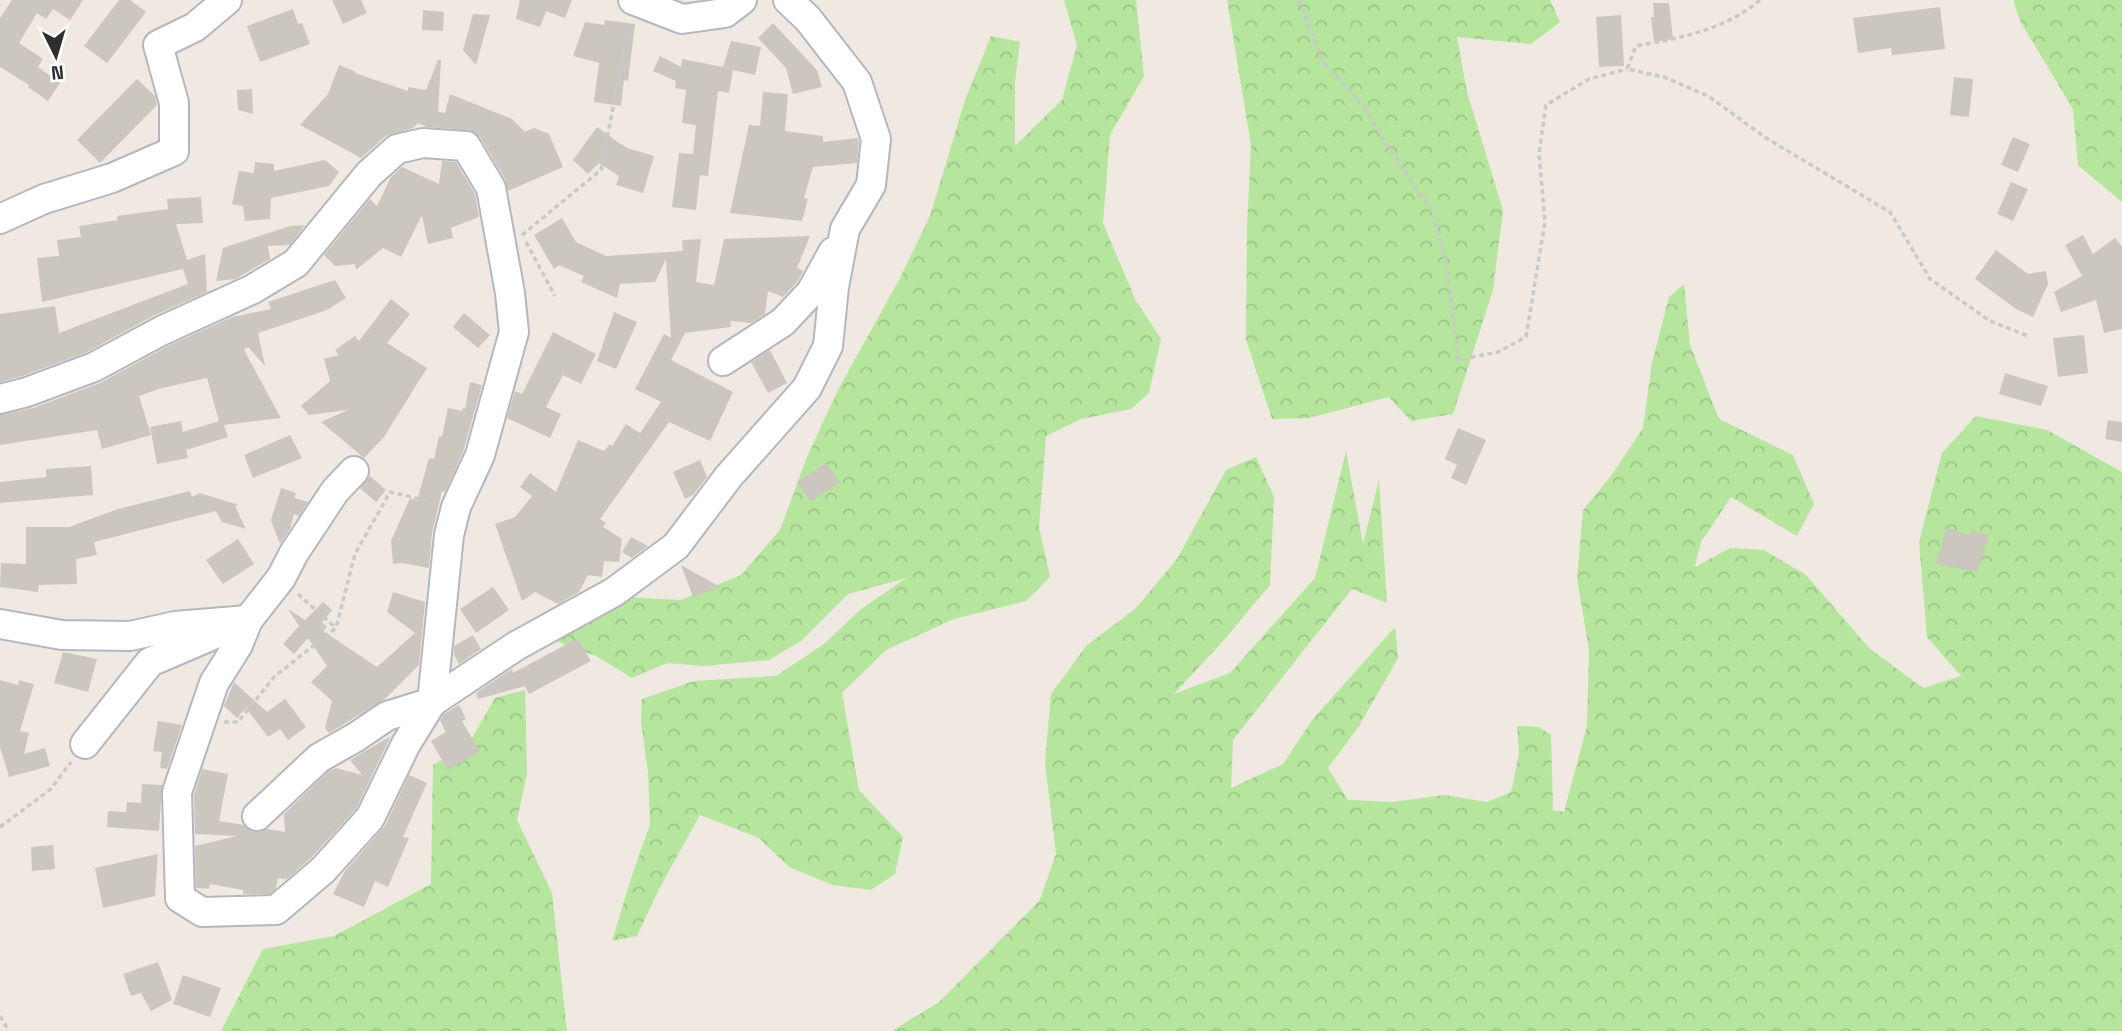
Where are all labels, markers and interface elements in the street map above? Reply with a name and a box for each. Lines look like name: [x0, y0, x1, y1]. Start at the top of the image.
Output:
north arrow: [21, 21, 91, 91]
text: N: [50, 59, 65, 85]

